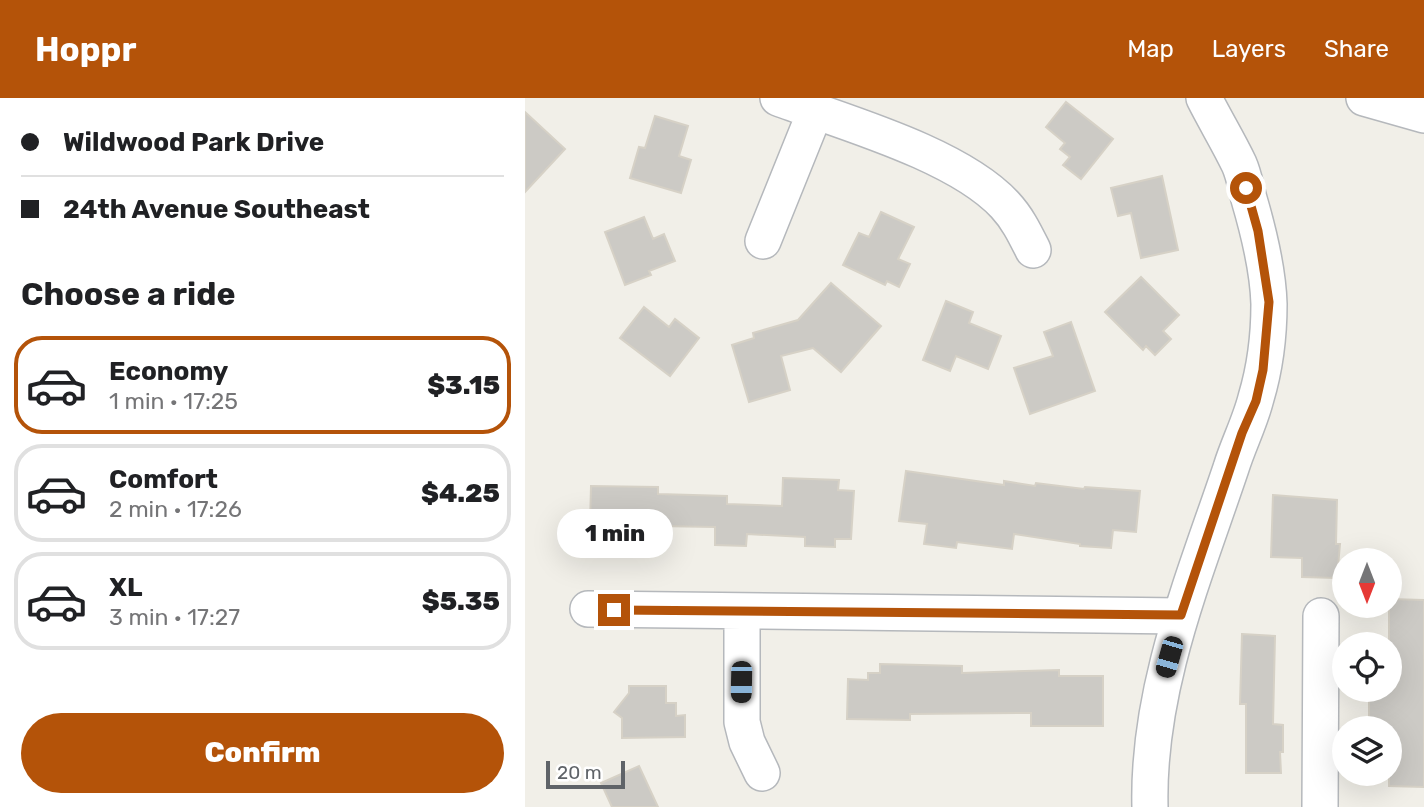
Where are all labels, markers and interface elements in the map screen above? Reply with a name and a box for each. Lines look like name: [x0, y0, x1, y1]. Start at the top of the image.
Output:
text: Hoppr: [35, 30, 136, 69]
text: Map: [1127, 35, 1174, 63]
text: Layers: [1212, 35, 1286, 63]
text: Share: [1324, 35, 1389, 63]
text: Wildwood Park Drive: [63, 127, 324, 158]
route start: [1230, 172, 1262, 204]
text: 24th Avenue Southeast: [63, 194, 370, 225]
text: Choose a ride: [21, 275, 235, 313]
icon: car: [25, 354, 88, 417]
text: Economy: [109, 356, 228, 387]
text: $3.15: [427, 370, 500, 401]
text: 1 min · 17:25: [109, 387, 238, 415]
icon: car: [25, 462, 88, 525]
text: Comfort: [109, 464, 218, 495]
text: $4.25: [421, 478, 500, 509]
text: 2 min · 17:26: [109, 495, 242, 523]
callout: 1 min: [556, 508, 672, 558]
text: 1 min: [585, 519, 645, 547]
north arrow: [1332, 548, 1402, 618]
map controls: [1332, 548, 1402, 786]
icon: car: [25, 570, 88, 633]
text: XL: [109, 572, 142, 603]
text: $5.35: [422, 586, 500, 617]
route end: [598, 594, 630, 626]
text: 3 min · 17:27: [109, 603, 240, 631]
button: locate: [1332, 632, 1402, 702]
car: [1154, 634, 1185, 680]
car: [731, 661, 752, 703]
button: Confirm: [21, 713, 504, 793]
button: layers: [1332, 716, 1402, 786]
scale bar: [546, 758, 625, 790]
text: 20 m: [557, 761, 602, 784]

